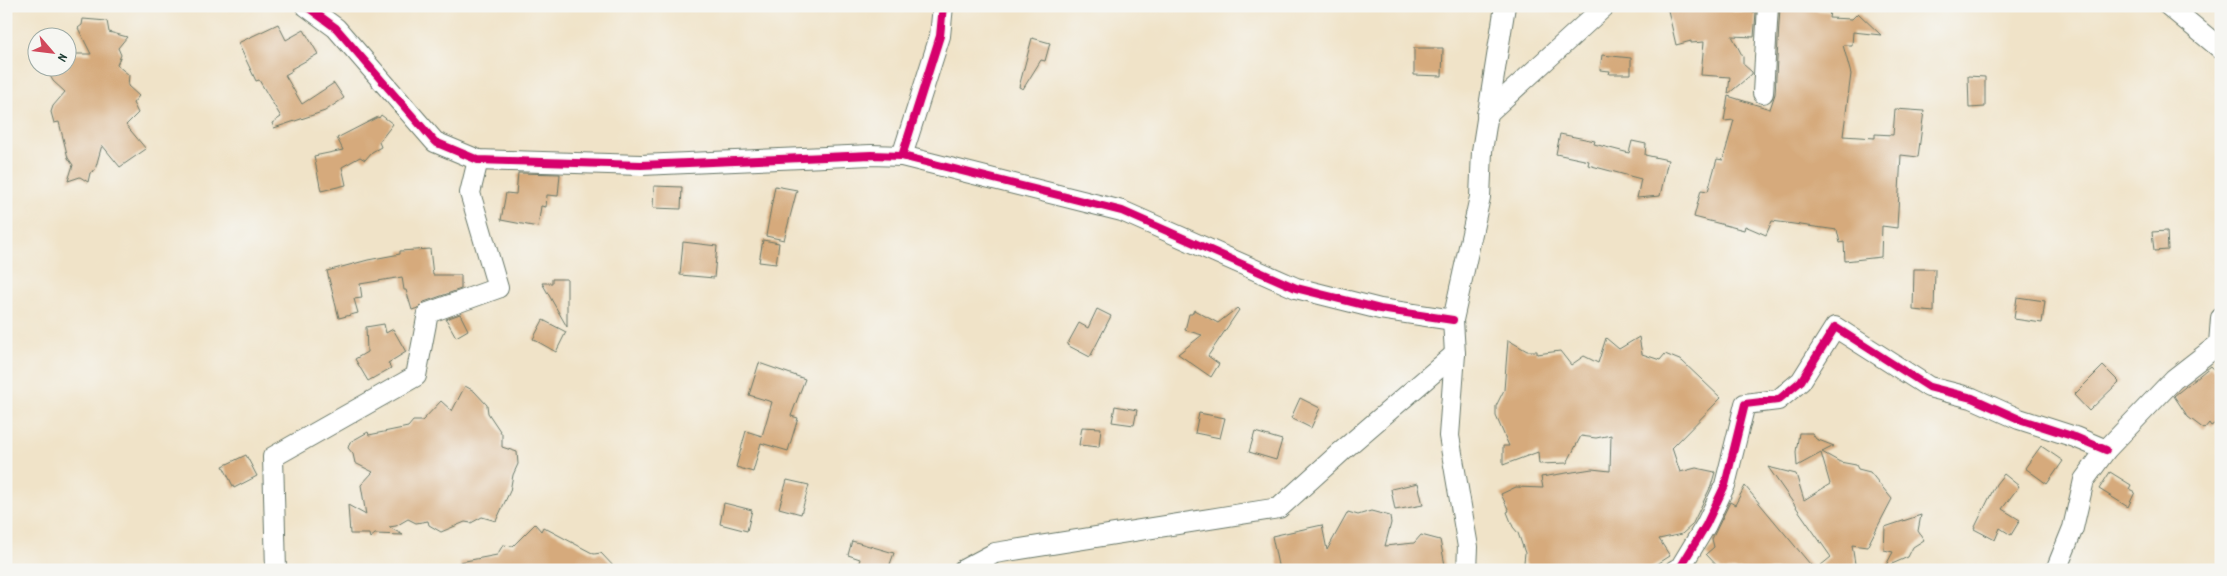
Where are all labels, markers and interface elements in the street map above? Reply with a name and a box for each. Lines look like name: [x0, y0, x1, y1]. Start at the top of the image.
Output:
north arrow: [28, 28, 78, 78]
text: N: [51, 49, 72, 65]

